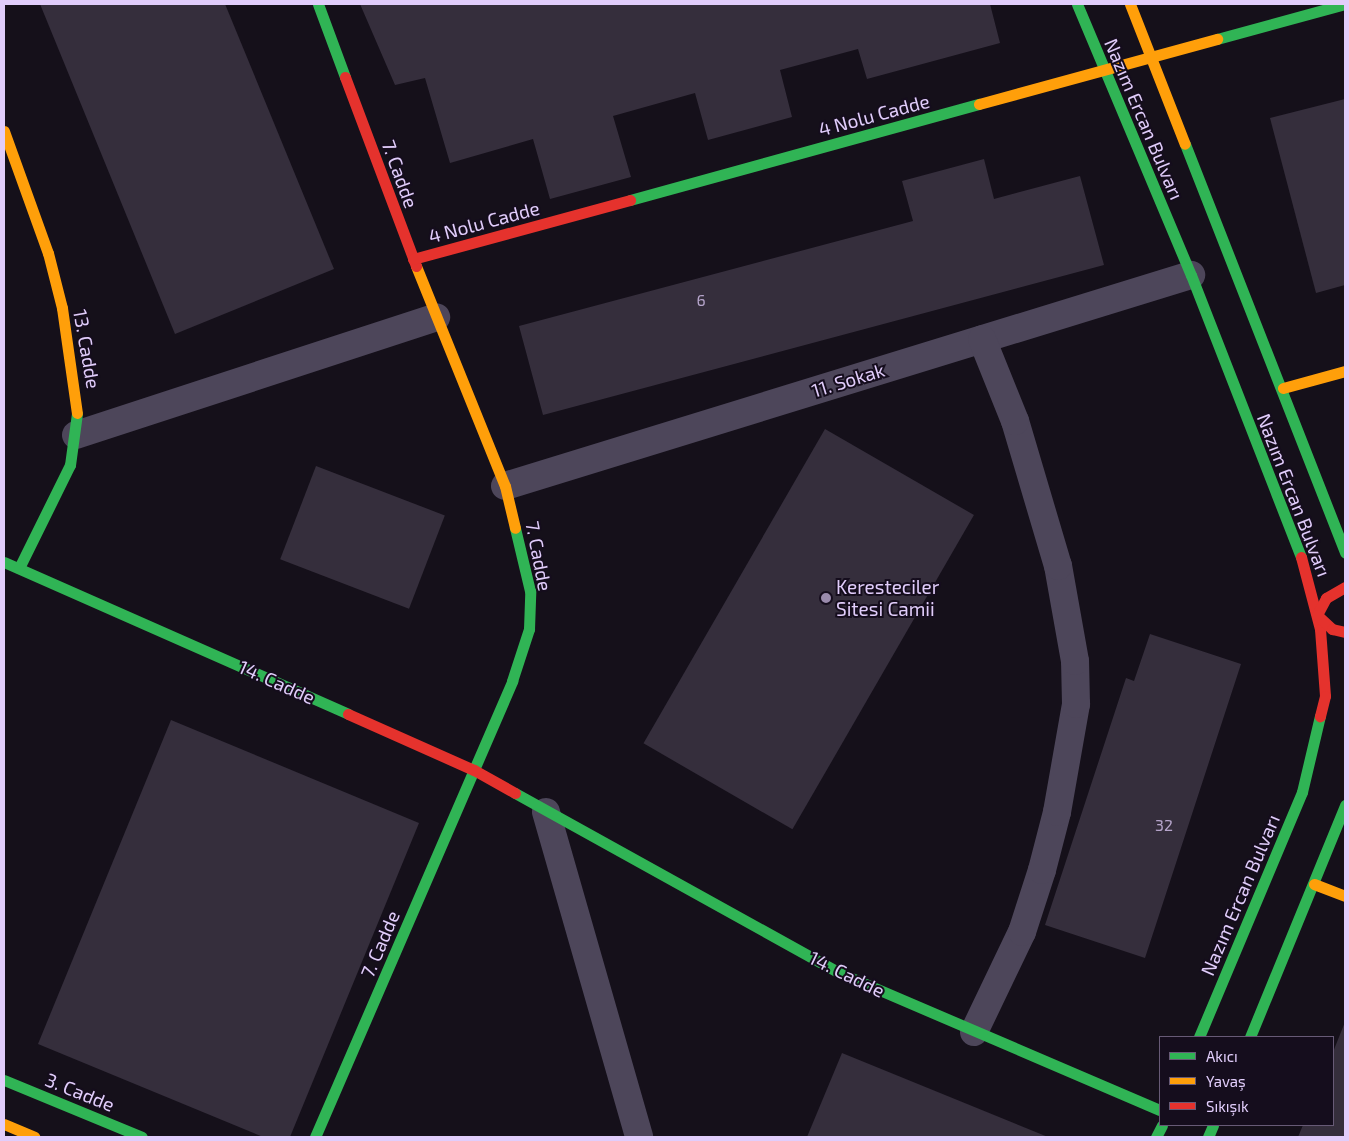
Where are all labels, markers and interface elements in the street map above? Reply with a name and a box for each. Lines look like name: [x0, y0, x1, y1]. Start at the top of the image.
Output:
street label: Nazım Ercan Bulvarı: [1100, 35, 1188, 203]
street label: 4 Nolu Cadde: [816, 89, 932, 141]
street label: 7. Cadde: [377, 137, 423, 211]
street label: 4 Nolu Cadde: [426, 196, 542, 248]
house number: 6: [696, 290, 706, 310]
street label: 13. Cadde: [69, 308, 105, 390]
street label: 11. Sokak: [809, 358, 887, 402]
street label: Nazım Ercan Bulvarı: [1252, 410, 1336, 580]
street label: 7. Cadde: [521, 519, 557, 593]
place label: Keresteciler Sitesi Camii: [836, 576, 939, 620]
marker: Keresteciler Sitesi Camii: [820, 592, 832, 604]
street label: 14. Cadde: [235, 655, 319, 709]
street label: Nazım Ercan Bulvarı: [1196, 811, 1284, 979]
house number: 32: [1155, 815, 1173, 835]
street label: 7. Cadde: [356, 907, 404, 981]
street label: 14. Cadde: [806, 946, 888, 1002]
legend: [1159, 1036, 1334, 1126]
text: Akıcı: [1206, 1047, 1238, 1065]
street label: 3. Cadde: [42, 1068, 118, 1116]
text: Yavaş: [1206, 1072, 1246, 1090]
text: Sıkışık: [1206, 1097, 1249, 1115]

